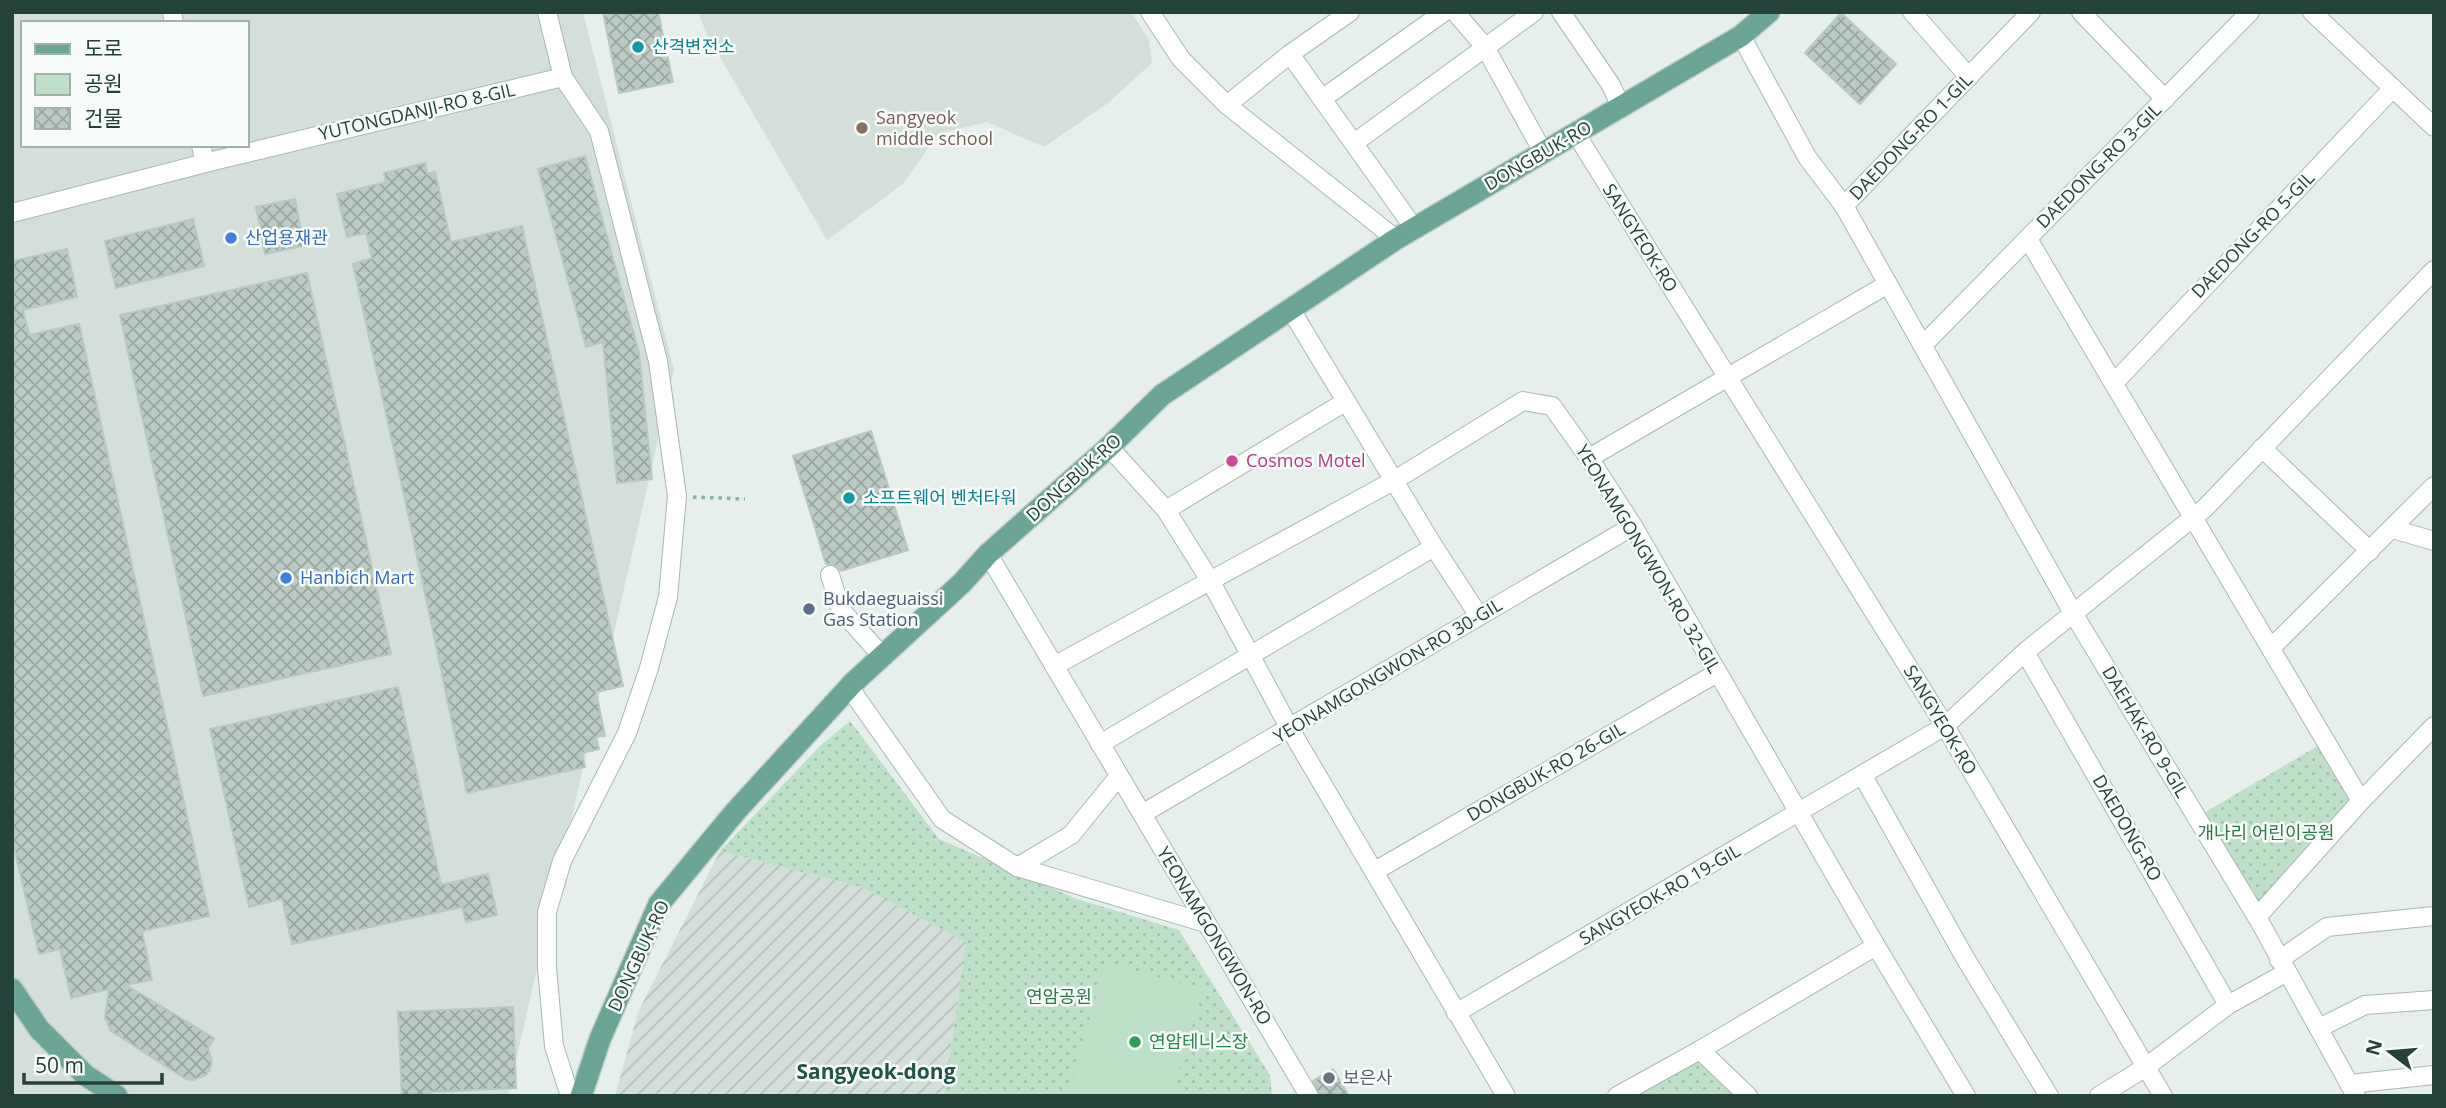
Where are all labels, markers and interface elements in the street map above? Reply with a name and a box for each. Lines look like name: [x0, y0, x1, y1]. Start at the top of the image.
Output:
legend: [21, 21, 248, 147]
text: 도로: [84, 34, 123, 62]
place label: 산격변전소: [652, 34, 735, 58]
marker: 산격변전소: [630, 39, 646, 55]
street label: DAEDONG-RO 1-GIL: [1844, 68, 1977, 205]
text: 공원: [84, 69, 123, 97]
street label: YUTONGDANJI-RO 8-GIL: [316, 77, 517, 145]
street label: DAEDONG-RO 3-GIL: [2031, 98, 2166, 233]
text: 건물: [84, 104, 123, 132]
place label: Sangyeok middle school: [876, 105, 993, 150]
street label: DONGBUK-RO: [1479, 115, 1596, 196]
marker: Sangyeok middle school: [854, 120, 870, 136]
street label: DAEDONG-RO 5-GIL: [2186, 166, 2319, 303]
street label: SANGYEOK-RO: [1598, 179, 1684, 296]
place label: 산업용재관: [245, 225, 328, 249]
marker: 산업용재관: [223, 230, 239, 246]
street label: DONGBUK-RO: [1021, 428, 1126, 526]
street label: YEONAMGONGWON-RO 32-GIL: [1571, 440, 1727, 677]
place label: Cosmos Motel: [1246, 448, 1366, 472]
marker: Cosmos Motel: [1224, 453, 1240, 469]
place label: 소프트웨어 벤처타워: [863, 485, 1017, 509]
marker: 소프트웨어 벤처타워: [841, 490, 857, 506]
place label: Hanbich Mart: [300, 565, 414, 589]
marker: Hanbich Mart: [278, 570, 294, 586]
place label: Bukdaeguaissi Gas Station: [823, 586, 943, 631]
street label: YEONAMGONGWON-RO 30-GIL: [1269, 592, 1506, 748]
marker: Bukdaeguaissi Gas Station: [801, 601, 817, 617]
street label: SANGYEOK-RO: [1899, 660, 1983, 779]
street label: DAEHAK-RO 9-GIL: [2097, 661, 2195, 802]
street label: DONGBUK-RO 26-GIL: [1462, 716, 1629, 826]
street label: DAEDONG-RO: [2088, 770, 2168, 885]
park label: 개나리 어린이공원: [2197, 820, 2335, 844]
street label: SANGYEOK-RO 19-GIL: [1574, 838, 1745, 950]
street label: YEONAMGONGWON-RO: [1152, 842, 1278, 1029]
street label: DONGBUK-RO: [602, 896, 674, 1015]
park label: 연암공원: [1026, 984, 1092, 1008]
north arrow: [2355, 1017, 2425, 1087]
place label: 연암테니스장: [1149, 1029, 1248, 1053]
marker: 연암테니스장: [1127, 1034, 1143, 1050]
text: N: [2359, 1036, 2388, 1058]
scale bar: [24, 1042, 163, 1086]
text: 50 m: [35, 1051, 84, 1079]
district label: Sangyeok-dong: [796, 1057, 956, 1085]
place label: 보은사: [1343, 1065, 1393, 1089]
marker: 보은사: [1321, 1070, 1337, 1086]

